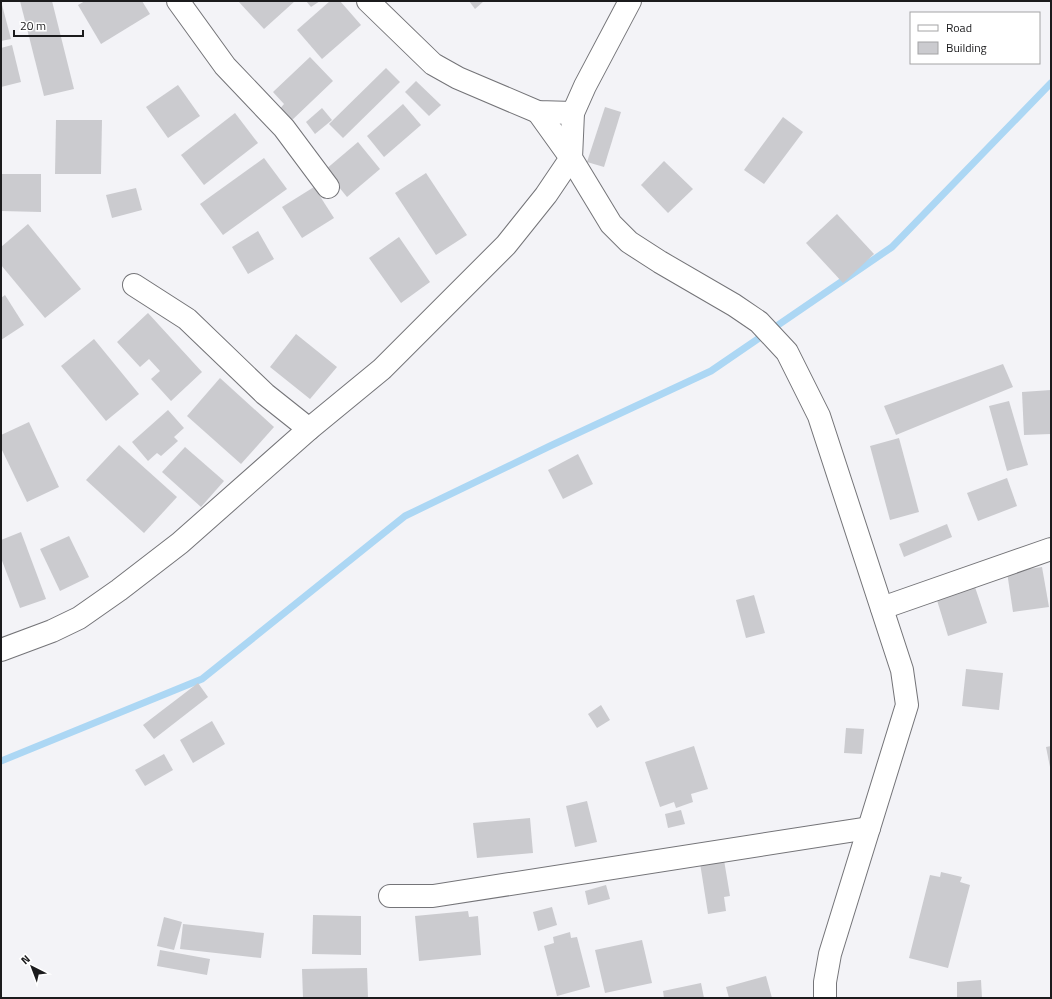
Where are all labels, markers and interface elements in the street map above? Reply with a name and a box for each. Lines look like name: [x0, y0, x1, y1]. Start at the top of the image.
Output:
scale bar: [14, 12, 83, 38]
legend: [910, 12, 1040, 64]
text: 20 m: [20, 16, 46, 35]
text: Road: [946, 18, 972, 37]
text: Building: [946, 38, 987, 57]
north arrow: [12, 947, 52, 987]
text: N: [17, 951, 33, 968]

